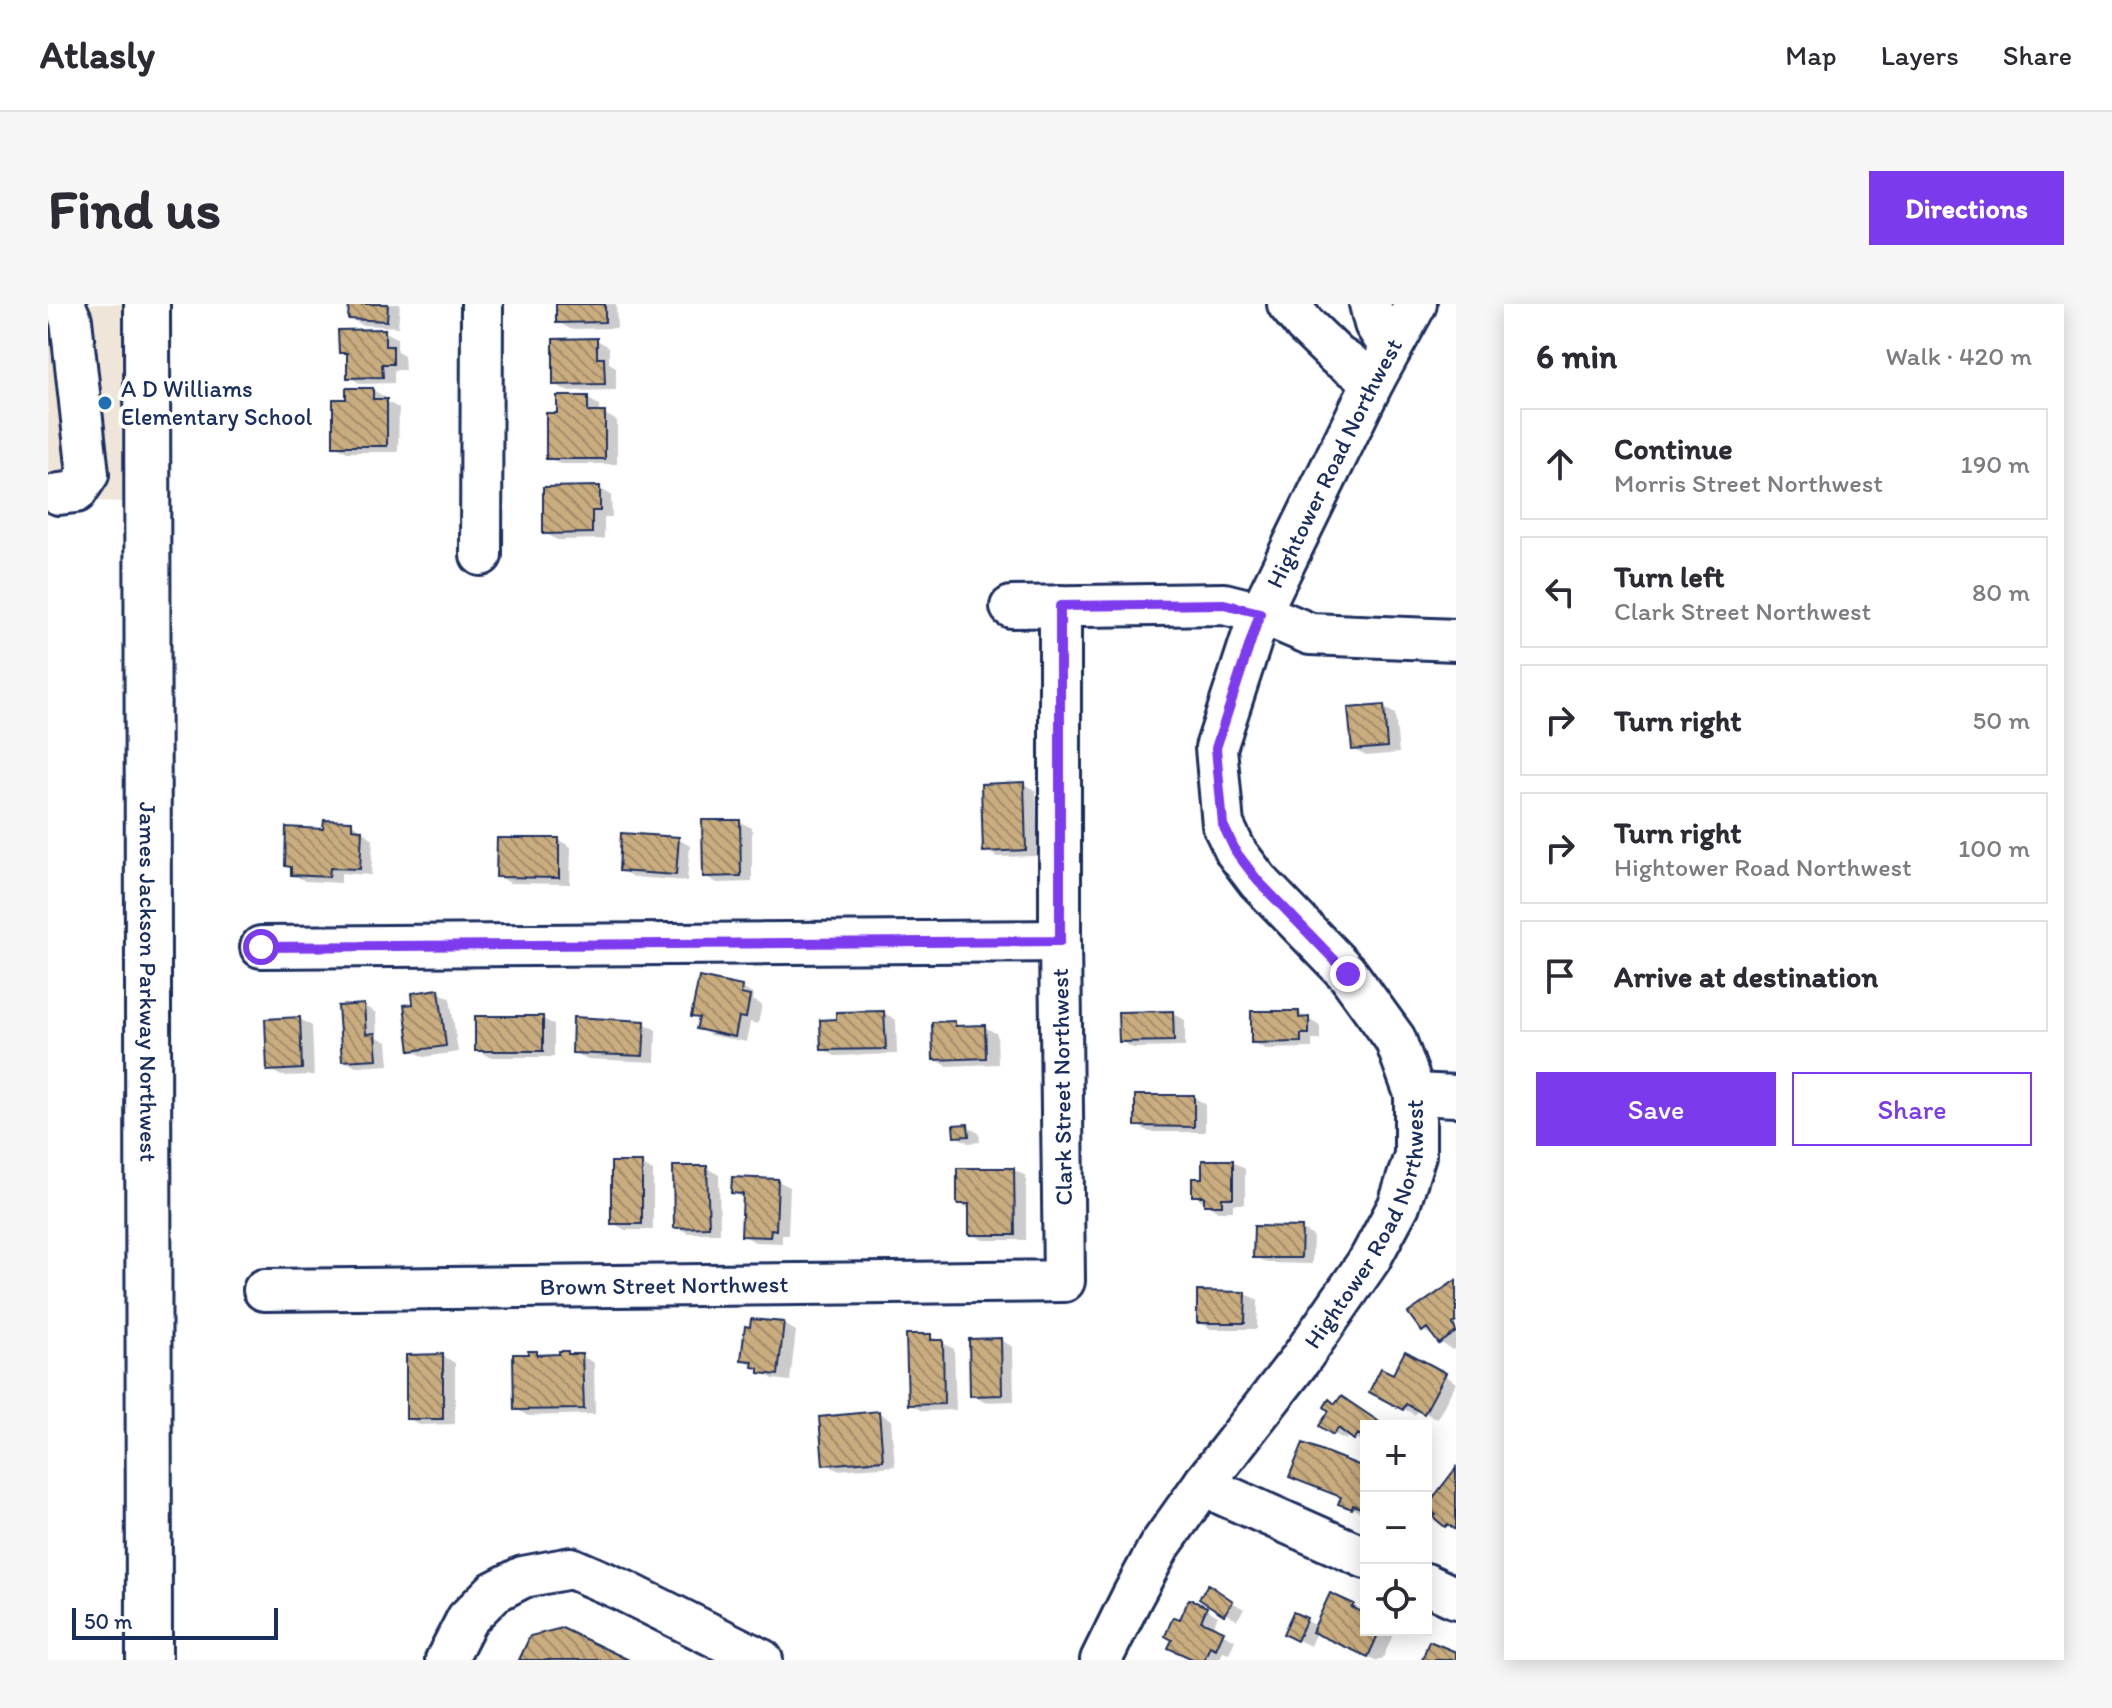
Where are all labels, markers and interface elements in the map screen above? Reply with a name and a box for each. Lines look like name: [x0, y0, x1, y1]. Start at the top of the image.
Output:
text: Atlasly: [40, 32, 155, 78]
text: Map: [1785, 38, 1837, 72]
text: Layers: [1881, 38, 1959, 72]
text: Share: [2003, 38, 2072, 72]
button: Directions: [1869, 171, 2064, 245]
text: Find us: [48, 175, 221, 242]
street label: Hightower Road Northwest: [1260, 333, 1408, 593]
text: 6 min: [1536, 336, 1617, 377]
text: Walk · 420 m: [1886, 340, 2032, 372]
place label: A D Williams Elementary School: [121, 374, 313, 431]
marker: A D Williams Elementary School: [96, 394, 114, 412]
text: Continue: [1614, 430, 1733, 467]
icon: ahead: [1538, 442, 1582, 486]
text: 190 m: [1961, 448, 2030, 480]
text: Morris Street Northwest: [1614, 467, 1883, 499]
text: Turn left: [1614, 558, 1725, 595]
icon: left: [1538, 570, 1582, 614]
text: 80 m: [1972, 576, 2030, 608]
text: Clark Street Northwest: [1614, 595, 1871, 627]
icon: right: [1538, 698, 1582, 742]
text: Turn right: [1614, 702, 1742, 739]
text: 50 m: [1973, 704, 2030, 736]
street label: James Jackson Parkway Northwest: [134, 802, 163, 1162]
text: Turn right: [1614, 814, 1742, 851]
icon: right: [1538, 826, 1582, 870]
text: 100 m: [1958, 832, 2030, 864]
text: Hightower Road Northwest: [1614, 851, 1912, 883]
route start: [243, 929, 279, 965]
icon: arrive: [1538, 954, 1582, 998]
route end: [1330, 956, 1366, 992]
text: Arrive at destination: [1614, 958, 1878, 995]
street label: Clark Street Northwest: [1045, 968, 1078, 1206]
button: Save: [1536, 1072, 1776, 1146]
button: Share: [1792, 1072, 2032, 1146]
street label: Hightower Road Northwest: [1297, 1099, 1429, 1354]
street label: Brown Street Northwest: [539, 1269, 789, 1301]
map controls: [1360, 1420, 1432, 1636]
button: +: [1360, 1420, 1432, 1492]
button: −: [1360, 1492, 1432, 1564]
button: locate: [1360, 1564, 1432, 1636]
scale bar: [72, 1604, 278, 1640]
text: 50 m: [84, 1608, 133, 1635]

